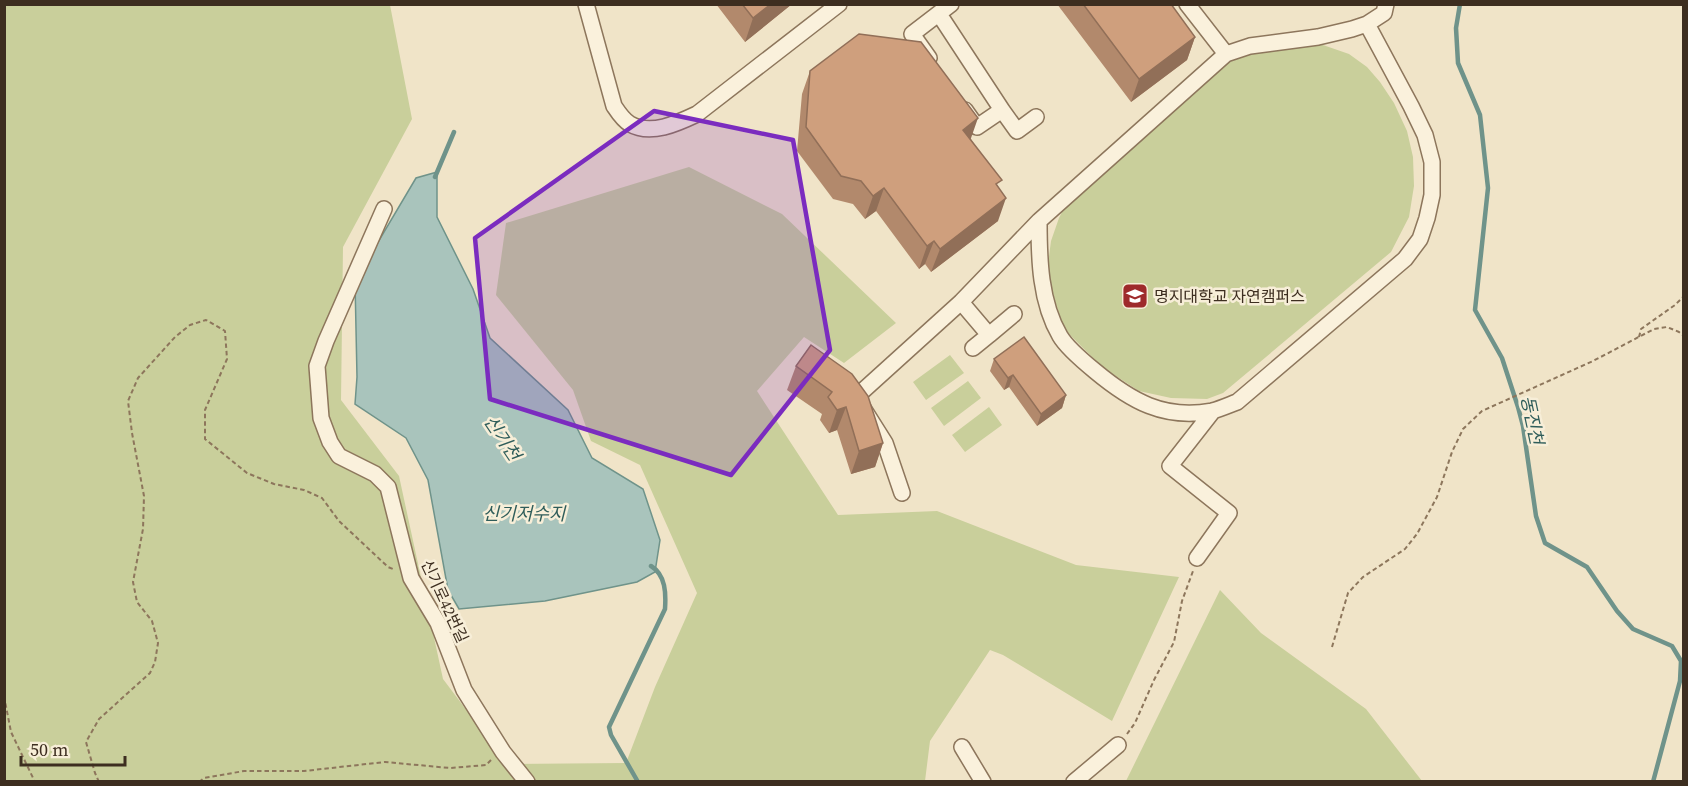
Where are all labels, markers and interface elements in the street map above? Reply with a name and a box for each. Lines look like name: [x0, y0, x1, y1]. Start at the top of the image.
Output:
school or university icon: 명지대학교 자연캠퍼스: [1120, 281, 1150, 311]
place label: 명지대학교 자연캠퍼스: [1154, 285, 1305, 307]
water label: 동진천: [1515, 393, 1550, 449]
water label: 신기천: [478, 410, 528, 467]
water label: 신기저수지: [483, 501, 567, 526]
street label: 신기로42번길: [416, 556, 474, 646]
scale bar: [21, 729, 124, 767]
text: 50 m: [30, 737, 68, 762]

